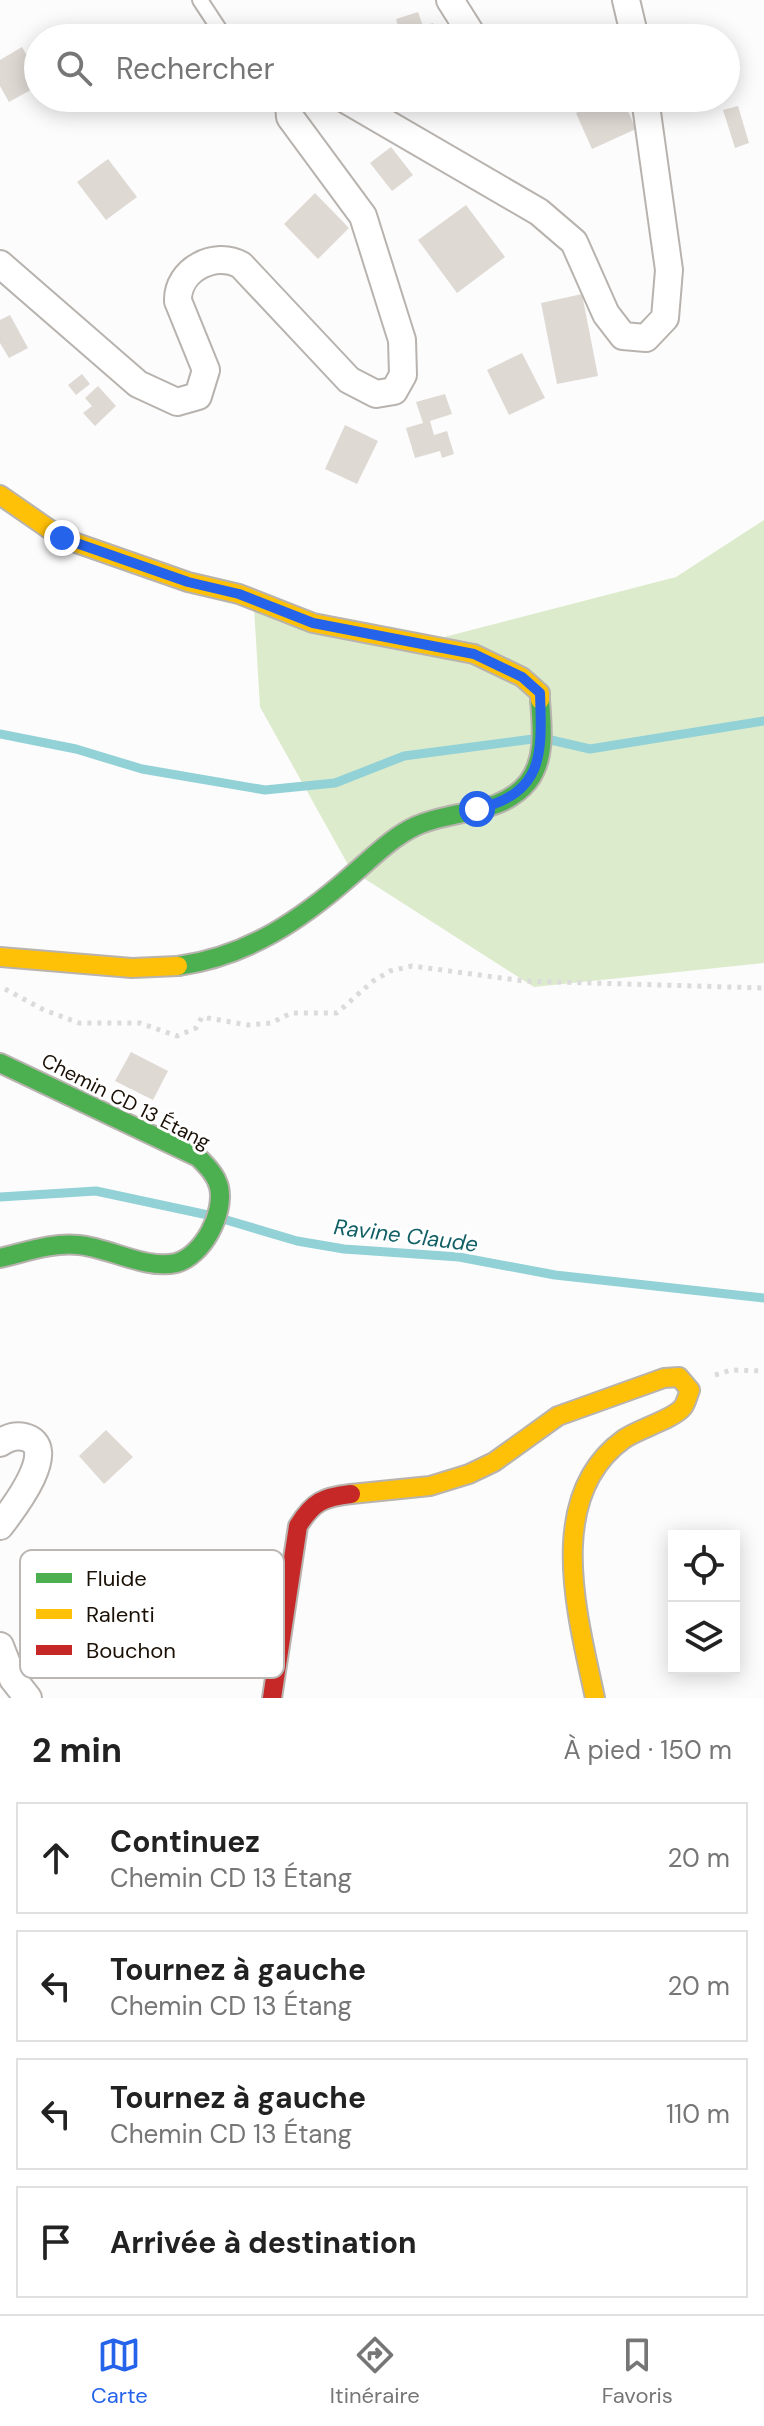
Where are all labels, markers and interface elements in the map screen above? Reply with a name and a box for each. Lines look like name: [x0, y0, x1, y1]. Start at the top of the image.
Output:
search box: [24, 24, 740, 112]
icon: search: [52, 46, 96, 90]
text: Rechercher: [116, 49, 275, 88]
route end: [44, 520, 80, 556]
route start: [459, 791, 495, 827]
street label: Chemin CD 13 Étang: [37, 1047, 215, 1155]
water label: Ravine Claude: [332, 1212, 480, 1259]
map controls: [668, 1530, 740, 1674]
button: locate: [668, 1530, 740, 1602]
legend: [20, 1550, 284, 1678]
text: Fluide: [86, 1564, 147, 1593]
text: Ralenti: [86, 1600, 155, 1629]
button: layers: [668, 1602, 740, 1674]
text: Bouchon: [86, 1636, 176, 1665]
text: 2 min: [32, 1728, 122, 1773]
text: À pied · 150 m: [563, 1733, 732, 1767]
text: Continuez: [110, 1822, 260, 1861]
icon: ahead: [34, 1836, 78, 1880]
text: 20 m: [667, 1841, 730, 1875]
text: Chemin CD 13 Étang: [110, 1861, 352, 1895]
text: Tournez à gauche: [110, 1950, 366, 1989]
icon: left: [34, 1964, 78, 2008]
text: 20 m: [667, 1969, 730, 2003]
text: Chemin CD 13 Étang: [110, 1989, 352, 2023]
text: Tournez à gauche: [110, 2078, 366, 2117]
icon: left: [34, 2092, 78, 2136]
text: 110 m: [666, 2097, 730, 2131]
text: Chemin CD 13 Étang: [110, 2117, 352, 2151]
icon: arrive: [34, 2220, 78, 2264]
text: Arrivée à destination: [110, 2223, 416, 2262]
tab: Carte: [91, 2333, 148, 2410]
tab: Itinéraire: [330, 2333, 420, 2410]
tab: Favoris: [602, 2333, 673, 2410]

